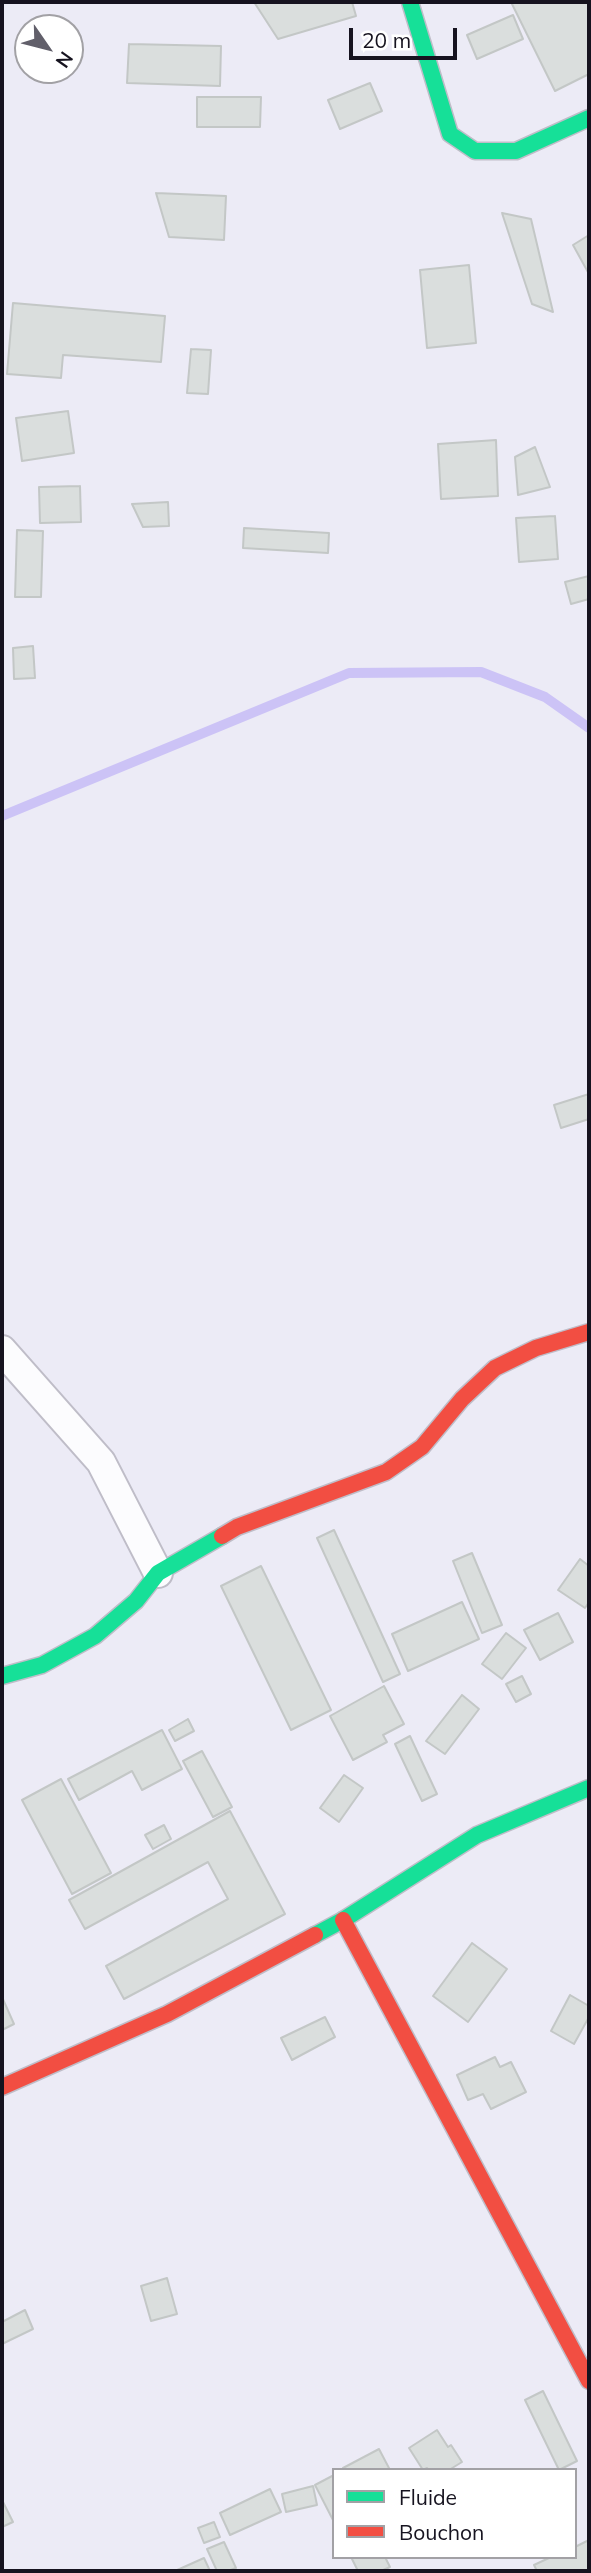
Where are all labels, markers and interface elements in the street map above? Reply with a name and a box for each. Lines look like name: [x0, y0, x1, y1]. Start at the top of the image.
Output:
north arrow: [14, 14, 84, 84]
scale bar: [353, 14, 462, 58]
text: 20 m: [362, 27, 411, 53]
text: N: [51, 47, 79, 73]
legend: [332, 2468, 577, 2559]
text: Fluide: [399, 2484, 457, 2510]
text: Bouchon: [399, 2519, 484, 2545]

